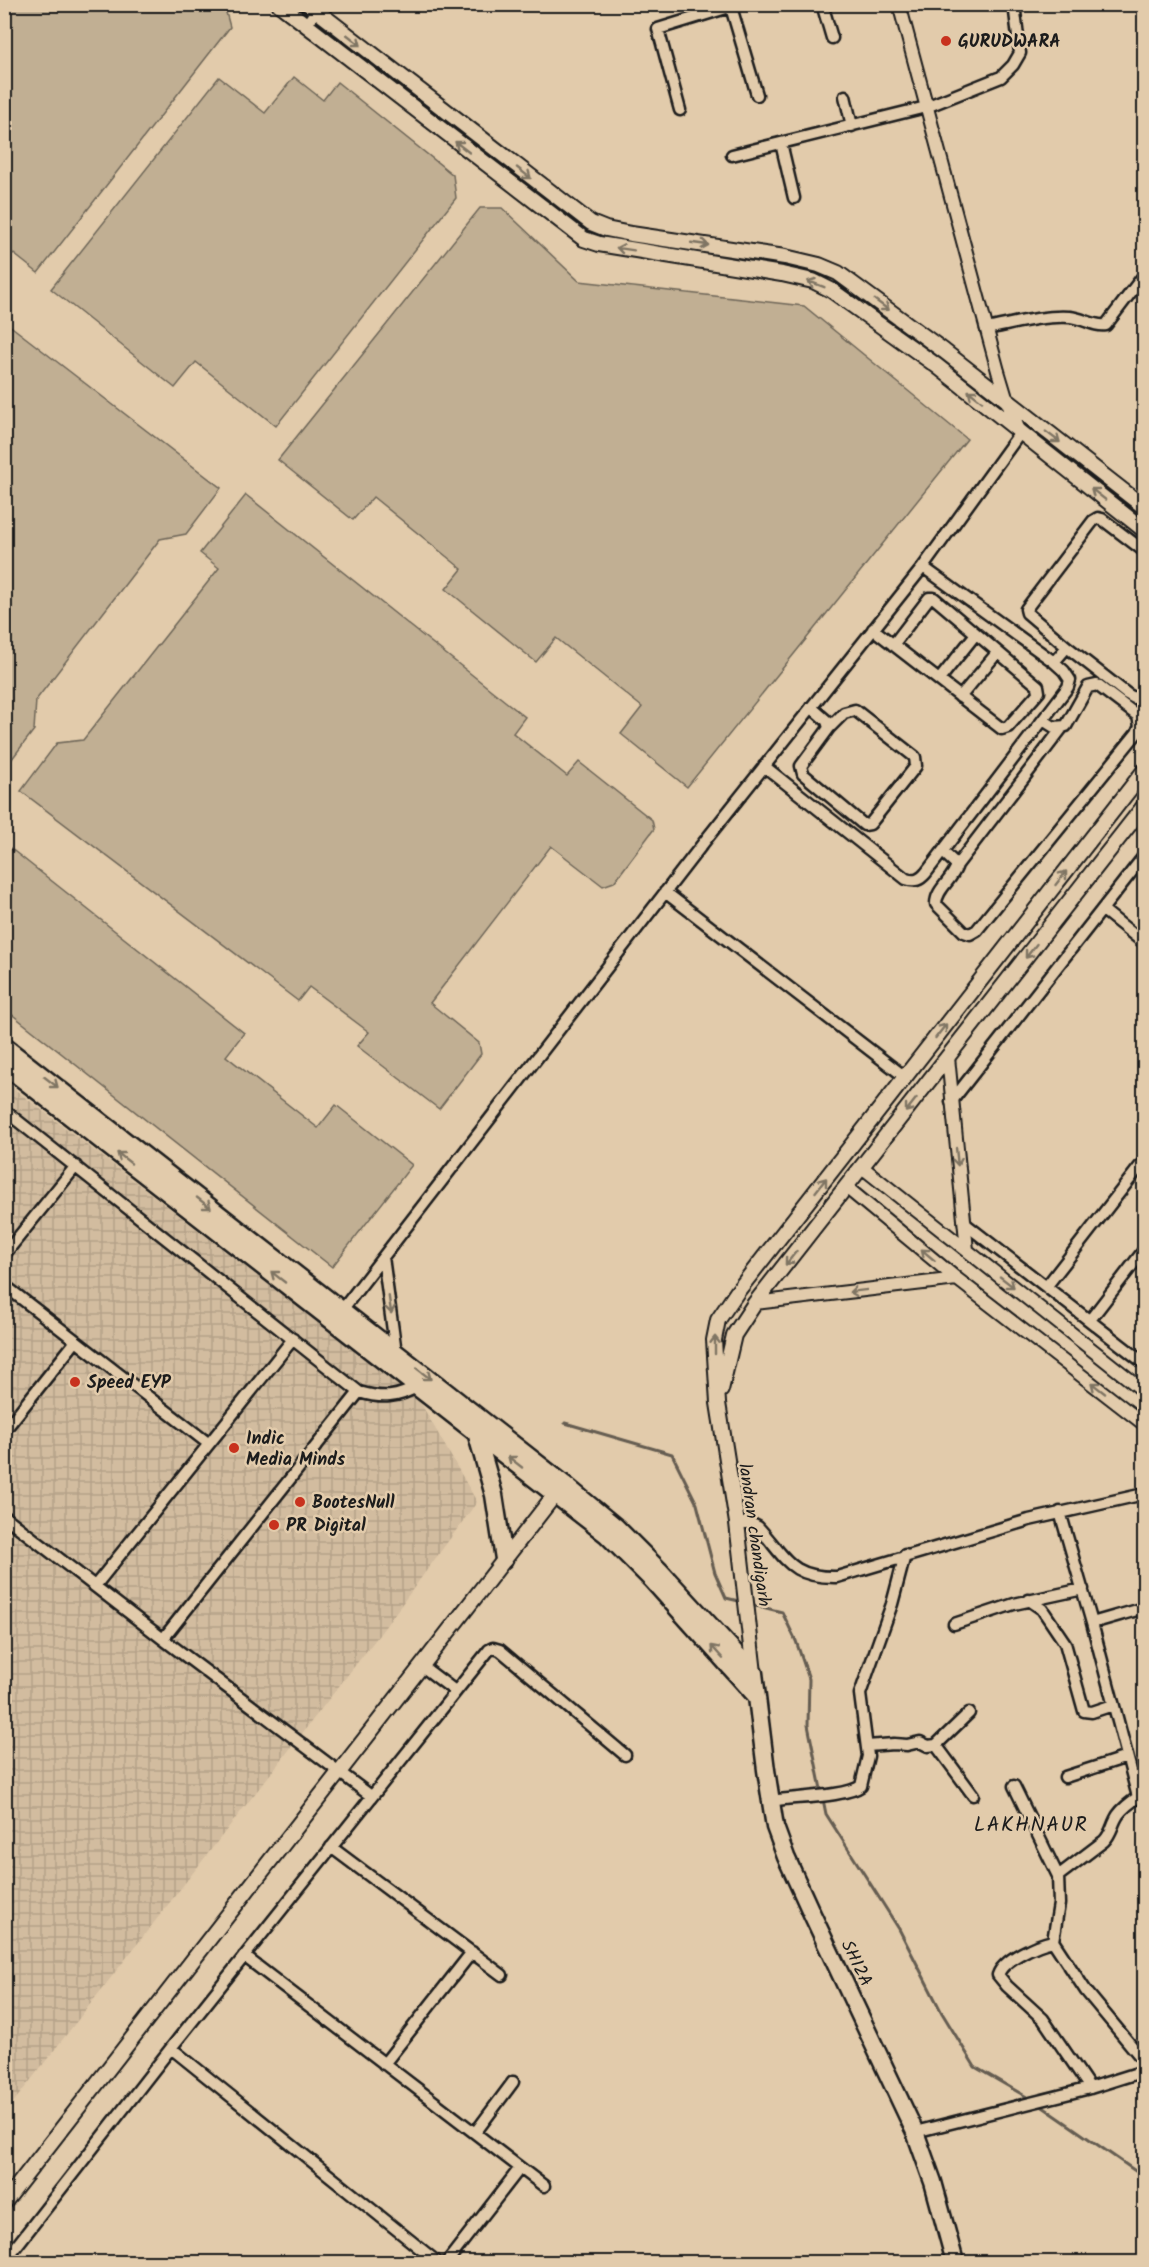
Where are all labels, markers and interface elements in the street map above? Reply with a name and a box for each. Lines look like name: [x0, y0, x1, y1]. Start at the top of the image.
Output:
place label: GURUDWARA: [958, 28, 1061, 57]
one-way arrow: [345, 34, 361, 47]
marker: GURUDWARA: [939, 34, 953, 48]
one-way arrow: [454, 140, 470, 153]
one-way arrow: [516, 166, 532, 179]
one-way arrow: [690, 239, 710, 250]
one-way arrow: [615, 243, 635, 254]
one-way arrow: [808, 277, 826, 288]
one-way arrow: [873, 298, 889, 311]
one-way arrow: [967, 390, 983, 403]
one-way arrow: [1045, 430, 1061, 443]
one-way arrow: [1091, 488, 1107, 501]
one-way arrow: [1054, 870, 1067, 886]
one-way arrow: [1024, 943, 1037, 959]
one-way arrow: [934, 1024, 947, 1040]
one-way arrow: [42, 1076, 58, 1089]
one-way arrow: [904, 1096, 917, 1112]
one-way arrow: [951, 1147, 962, 1167]
one-way arrow: [116, 1151, 132, 1164]
one-way arrow: [814, 1177, 827, 1193]
one-way arrow: [196, 1196, 212, 1209]
one-way arrow: [920, 1248, 936, 1261]
one-way arrow: [784, 1250, 797, 1266]
one-way arrow: [270, 1271, 286, 1284]
one-way arrow: [998, 1275, 1014, 1288]
one-way arrow: [848, 1286, 868, 1297]
one-way arrow: [384, 1294, 395, 1314]
one-way arrow: [709, 1336, 721, 1355]
one-way arrow: [416, 1368, 432, 1381]
place label: Speed EYP: [87, 1369, 172, 1398]
marker: Speed EYP: [68, 1375, 82, 1389]
one-way arrow: [1091, 1381, 1107, 1394]
place label: Indic Media Minds: [246, 1425, 346, 1475]
marker: Indic Media Minds: [227, 1441, 241, 1455]
one-way arrow: [507, 1455, 523, 1468]
street label: landran chandigarh: [729, 1462, 778, 1609]
place label: BootesNull: [312, 1489, 395, 1518]
marker: BootesNull: [293, 1495, 307, 1509]
place label: PR Digital: [286, 1512, 366, 1541]
marker: PR Digital: [267, 1518, 281, 1532]
one-way arrow: [710, 1645, 724, 1660]
district label: LAKHNAUR: [974, 1809, 1088, 1842]
street label: SH12A: [832, 1935, 879, 1992]

